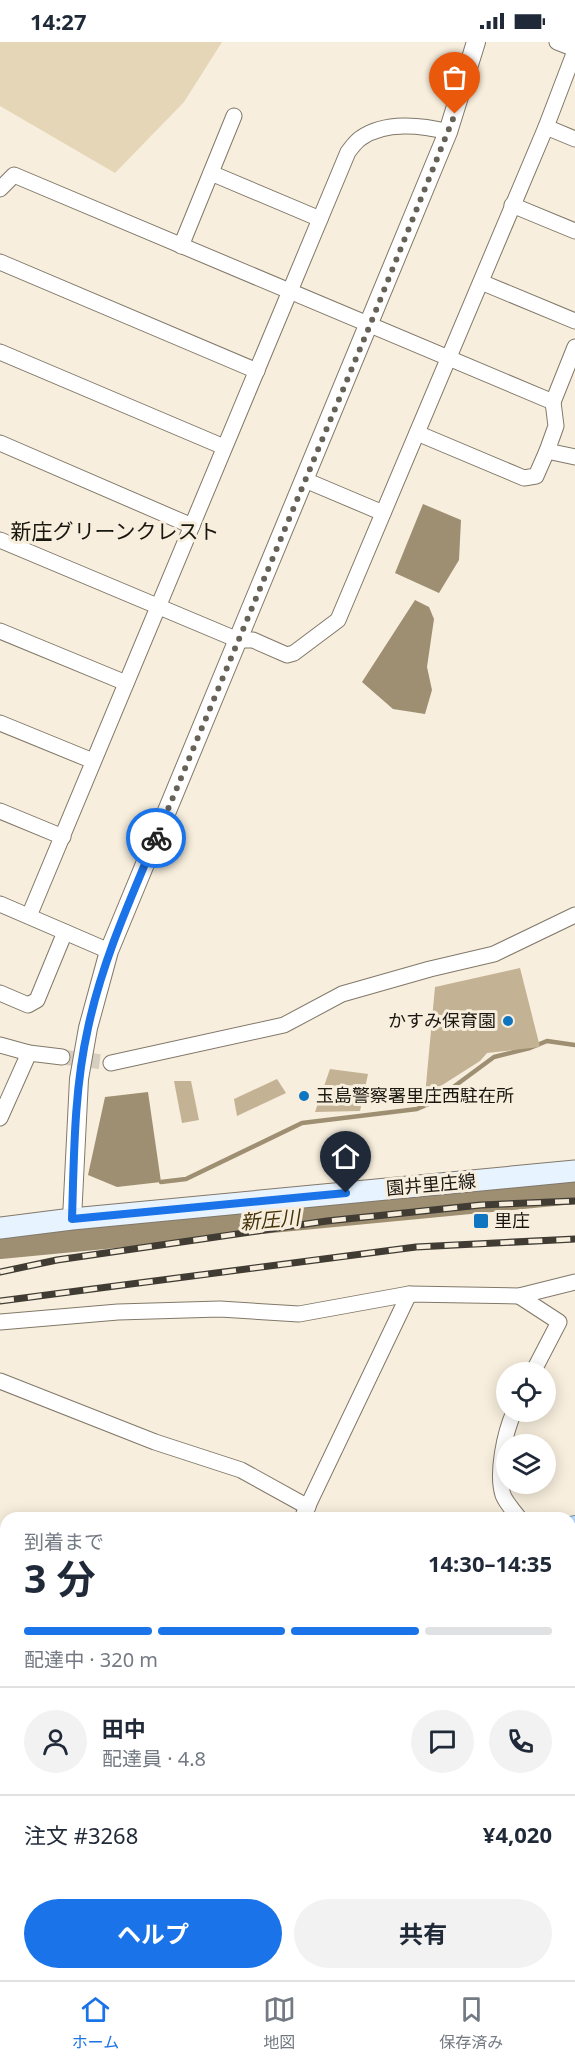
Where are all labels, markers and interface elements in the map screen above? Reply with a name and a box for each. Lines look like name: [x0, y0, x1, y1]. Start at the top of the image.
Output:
text: 14:27: [30, 6, 87, 36]
pin: [429, 52, 480, 114]
icon: bag: [438, 61, 471, 94]
district label: 新庄グリーンクレスト: [11, 517, 219, 545]
courier: [126, 808, 186, 868]
icon: bike: [140, 822, 173, 855]
place label: かすみ保育園: [388, 1008, 496, 1032]
marker: かすみ保育園: [501, 1014, 515, 1028]
place label: 玉島警察署里庄西駐在所: [316, 1083, 514, 1107]
marker: 玉島警察署里庄西駐在所: [297, 1089, 311, 1103]
pin: [320, 1131, 371, 1193]
icon: home: [329, 1140, 362, 1173]
street label: 園井里庄線: [385, 1168, 477, 1200]
water label: 新圧川: [239, 1203, 303, 1236]
place label: 里庄: [494, 1208, 530, 1232]
marker: 里庄: [472, 1212, 490, 1230]
map controls: [496, 1362, 556, 1494]
button: locate: [496, 1362, 556, 1422]
button: layers: [496, 1434, 556, 1494]
text: 到着まで: [24, 1528, 104, 1555]
text: 14:30–14:35: [428, 1548, 552, 1578]
text: 3 分: [24, 1551, 95, 1604]
text: 配達中 · 320 m: [24, 1646, 158, 1673]
button: person: [24, 1710, 87, 1773]
button: chat: [411, 1710, 474, 1773]
button: phone: [489, 1710, 552, 1773]
text: 田中: [102, 1713, 146, 1743]
text: 配達員 · 4.8: [102, 1745, 206, 1772]
text: ¥4,020: [483, 1819, 552, 1849]
text: 注文 #3268: [24, 1820, 138, 1850]
button: ヘルプ: [24, 1899, 282, 1968]
button: 共有: [294, 1899, 552, 1968]
tab: ホーム: [72, 1993, 119, 2053]
tab: 地図: [263, 1993, 296, 2053]
tab: 保存済み: [439, 1993, 503, 2053]

